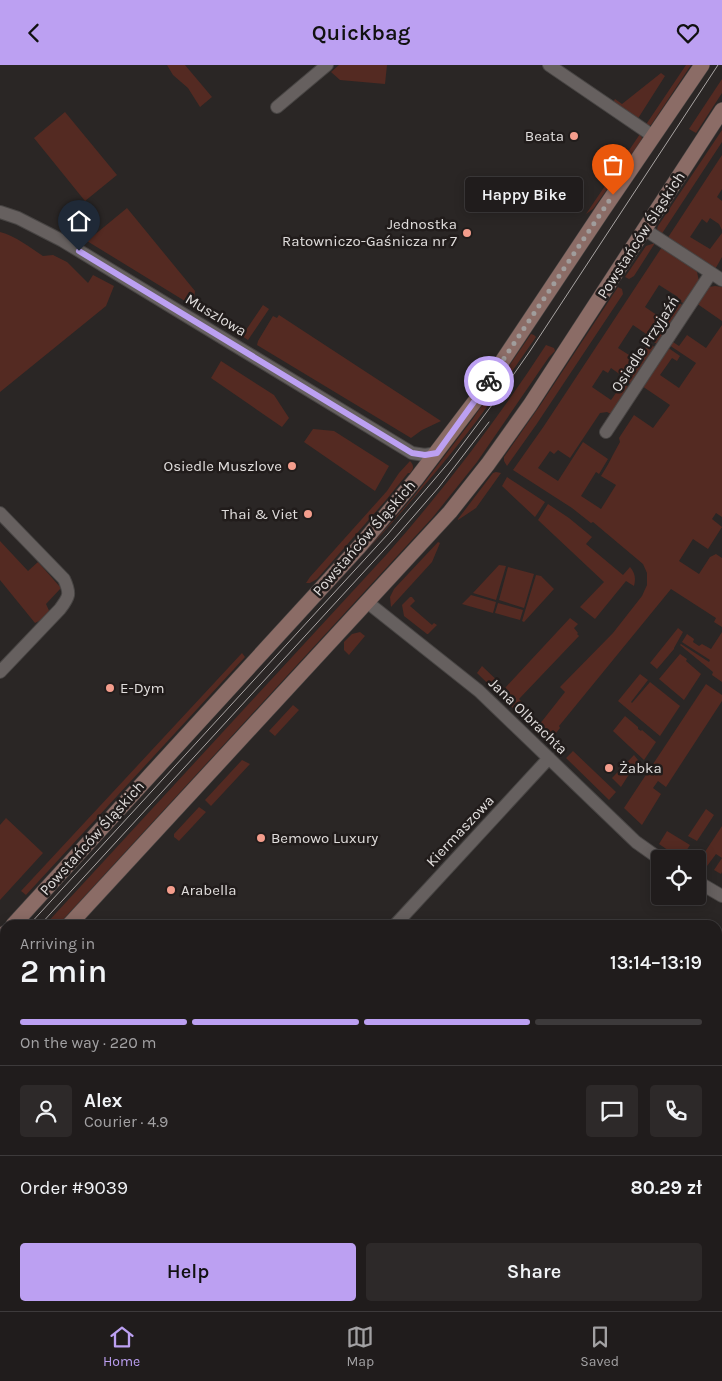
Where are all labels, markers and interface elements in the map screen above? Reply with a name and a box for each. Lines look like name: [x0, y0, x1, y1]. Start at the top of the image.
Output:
icon: back: [20, 19, 48, 47]
icon: heart: [674, 19, 702, 47]
text: Quickbag: [312, 20, 410, 46]
place label: Beata: [525, 127, 564, 145]
marker: Beata: [568, 130, 580, 142]
pin: [592, 144, 634, 195]
icon: bag: [599, 151, 627, 179]
street label: Powstańców Śląskich: [593, 168, 689, 302]
callout: Happy Bike: [466, 177, 583, 213]
text: Happy Bike: [482, 185, 566, 204]
pin: [58, 200, 100, 251]
icon: home: [65, 207, 93, 235]
place label: Jednostka Ratowniczo-Gaśnicza nr 7: [282, 215, 457, 250]
marker: Jednostka Ratowniczo-Gaśnicza nr 7: [461, 227, 473, 239]
street label: Muszlowa: [182, 290, 250, 340]
street label: Osiedle Przyjaźń: [607, 293, 683, 395]
courier: [464, 356, 514, 406]
icon: bike: [475, 367, 503, 395]
place label: Osiedle Muszlove: [163, 457, 282, 475]
marker: Osiedle Muszlove: [286, 460, 298, 472]
street label: Powstańców Śląskich: [309, 476, 419, 600]
place label: Thai & Viet: [222, 505, 298, 523]
marker: Thai & Viet: [302, 508, 314, 520]
street label: Jana Olbrachta: [485, 674, 571, 758]
place label: E-Dym: [120, 679, 165, 697]
marker: E-Dym: [104, 682, 116, 694]
place label: Żabka: [619, 759, 662, 777]
marker: Żabka: [603, 762, 615, 774]
street label: Powstańców Śląskich: [36, 777, 148, 899]
street label: Kiermaszowa: [422, 791, 498, 871]
place label: Bemowo Luxury: [271, 829, 378, 847]
marker: Bemowo Luxury: [255, 832, 267, 844]
map controls: [651, 850, 706, 905]
button: locate: [651, 850, 706, 905]
place label: Arabella: [181, 881, 237, 899]
marker: Arabella: [165, 884, 177, 896]
text: Arriving in: [20, 934, 95, 953]
text: 13:14–13:19: [610, 952, 702, 974]
text: 2 min: [20, 953, 107, 990]
text: On the way · 220 m: [20, 1033, 157, 1052]
button: person: [20, 1085, 72, 1137]
button: chat: [586, 1085, 638, 1137]
button: phone: [650, 1085, 702, 1137]
text: Alex: [84, 1090, 122, 1112]
text: Courier · 4.9: [84, 1112, 168, 1131]
text: Order #9039: [20, 1177, 128, 1199]
text: 80.29 zł: [631, 1177, 702, 1199]
button: Help: [20, 1243, 356, 1301]
button: Share: [366, 1243, 702, 1301]
tab: Home: [103, 1323, 140, 1370]
tab: Map: [346, 1323, 374, 1370]
tab: Saved: [580, 1323, 619, 1370]

